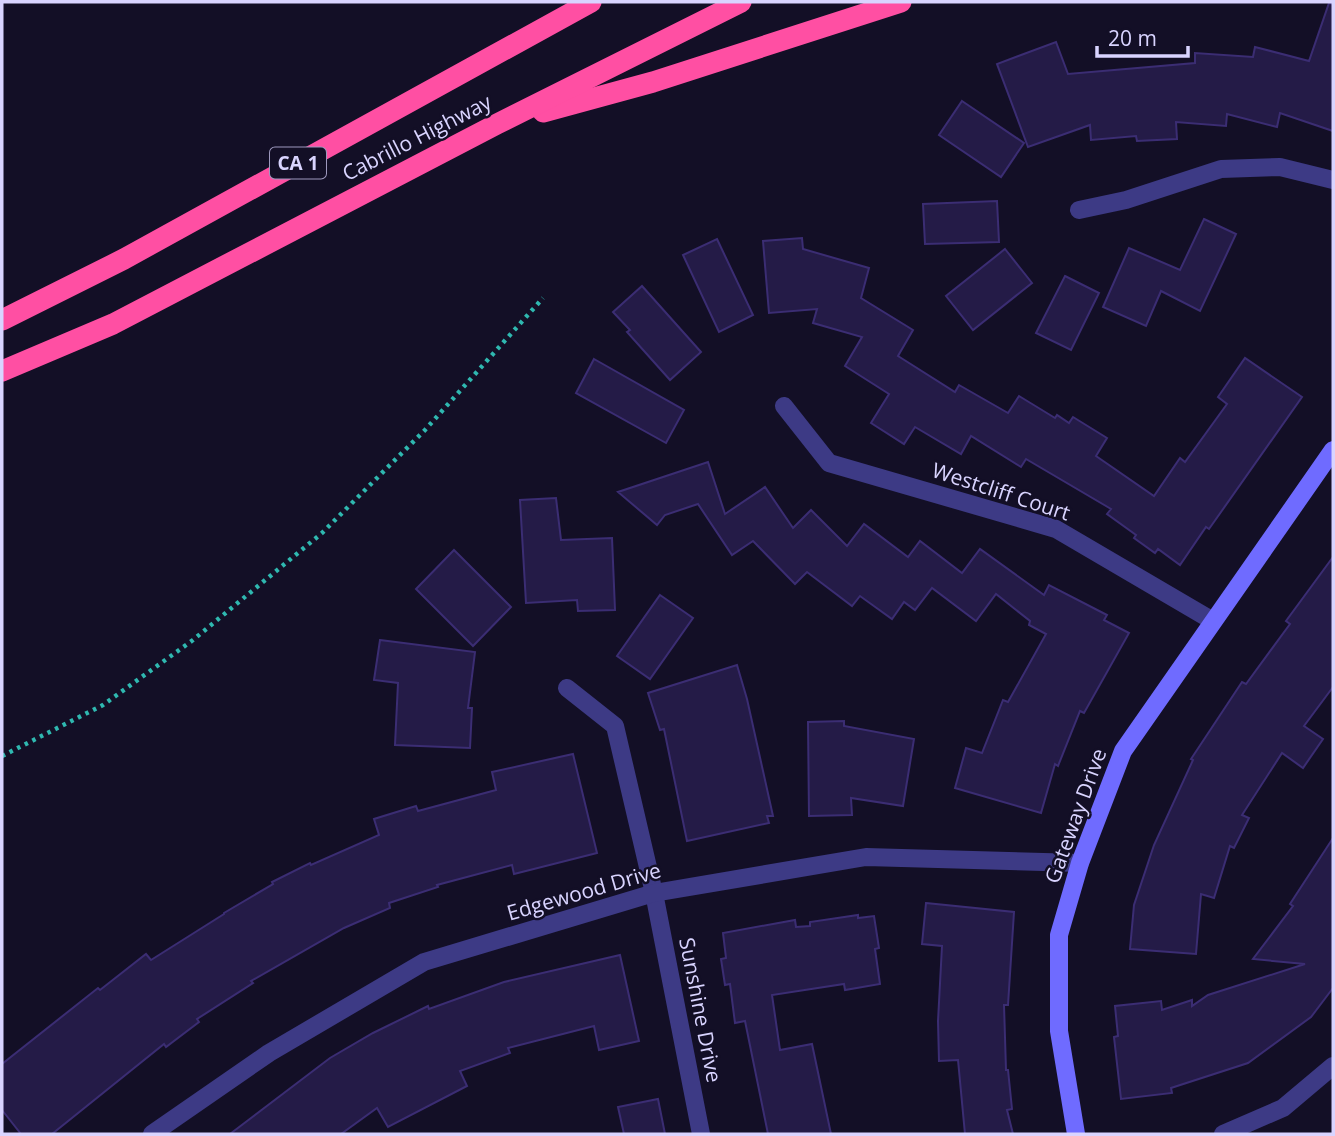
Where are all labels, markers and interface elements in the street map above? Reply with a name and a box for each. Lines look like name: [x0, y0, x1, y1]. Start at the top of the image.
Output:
scale bar: [1097, 14, 1188, 58]
text: 20 m: [1108, 24, 1157, 52]
street label: Cabrillo Highway: [337, 87, 496, 187]
road number: CA 1: [270, 148, 326, 178]
street label: Westcliff Court: [929, 456, 1074, 527]
street label: Gateway Drive: [1038, 744, 1112, 887]
street label: Edgewood Drive: [503, 856, 664, 926]
street label: Sunshine Drive: [673, 935, 729, 1085]

